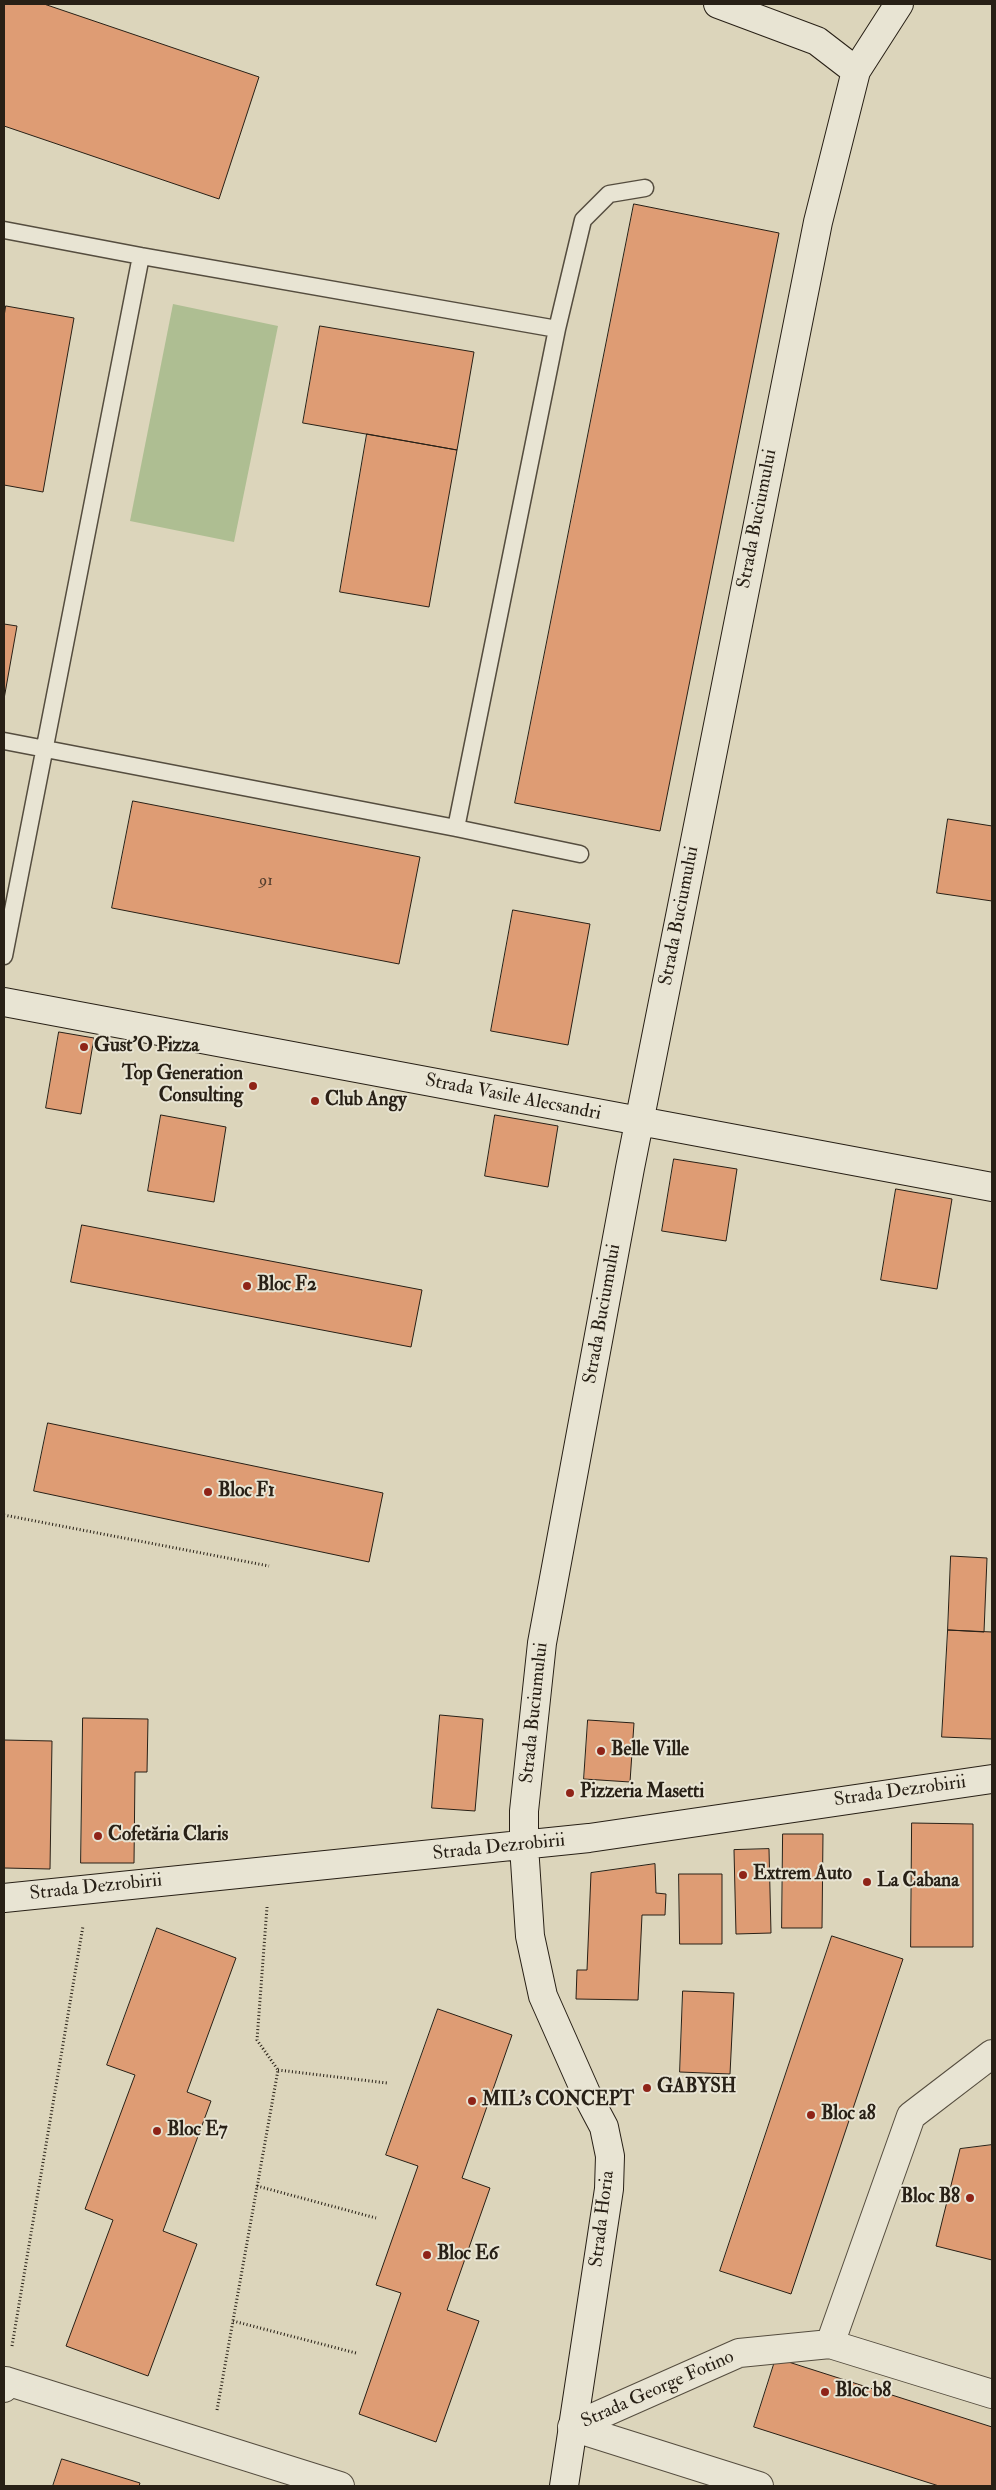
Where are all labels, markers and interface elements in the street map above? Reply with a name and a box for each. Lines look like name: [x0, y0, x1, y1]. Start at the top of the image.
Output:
street label: Strada Buciumului: [733, 447, 783, 591]
street label: Strada Buciumului: [655, 844, 705, 988]
house number: 91: [259, 872, 273, 892]
place label: Gust'O Pizza: [94, 1036, 199, 1058]
marker: Gust'O Pizza: [78, 1041, 90, 1053]
place label: Top Generation Consulting: [122, 1064, 243, 1108]
street label: Strada Vasile Alecsandri: [423, 1070, 603, 1126]
marker: Top Generation Consulting: [247, 1080, 259, 1092]
place label: Club Angy: [325, 1090, 407, 1112]
marker: Club Angy: [309, 1095, 321, 1107]
street label: Strada Buciumului: [579, 1242, 627, 1386]
place label: Bloc F2: [257, 1275, 317, 1297]
marker: Bloc F2: [241, 1280, 253, 1292]
place label: Bloc F1: [218, 1481, 275, 1503]
marker: Bloc F1: [202, 1486, 214, 1498]
street label: Strada Buciumului: [516, 1641, 554, 1785]
place label: Belle Ville: [611, 1740, 689, 1762]
marker: Belle Ville: [595, 1745, 607, 1757]
street label: Strada Dezrobirii: [833, 1771, 967, 1813]
place label: Pizzeria Masetti: [580, 1782, 704, 1804]
marker: Pizzeria Masetti: [564, 1787, 576, 1799]
place label: Cofetăria Claris: [108, 1825, 228, 1847]
marker: Cofetăria Claris: [92, 1830, 104, 1842]
street label: Strada Dezrobirii: [432, 1830, 566, 1866]
place label: Extrem Auto: [753, 1864, 852, 1886]
marker: Extrem Auto: [737, 1869, 749, 1881]
street label: Strada Dezrobirii: [29, 1870, 163, 1906]
place label: La Cabana: [877, 1871, 959, 1893]
marker: La Cabana: [861, 1876, 873, 1888]
place label: GABYSH: [657, 2077, 736, 2099]
marker: GABYSH: [641, 2082, 653, 2094]
place label: MIL's CONCEPT: [482, 2090, 634, 2112]
marker: MIL's CONCEPT: [466, 2095, 478, 2107]
place label: Bloc a8: [821, 2104, 876, 2126]
marker: Bloc a8: [805, 2109, 817, 2121]
place label: Bloc E7: [167, 2120, 227, 2142]
marker: Bloc E7: [151, 2125, 163, 2137]
street label: Strada Horia: [586, 2169, 620, 2269]
place label: Bloc B8: [901, 2187, 960, 2209]
marker: Bloc B8: [964, 2192, 976, 2204]
place label: Bloc E6: [437, 2244, 498, 2266]
marker: Bloc E6: [421, 2249, 433, 2261]
street label: Strada George Fotino: [578, 2346, 738, 2434]
place label: Bloc b8: [835, 2381, 891, 2403]
marker: Bloc b8: [819, 2386, 831, 2398]

